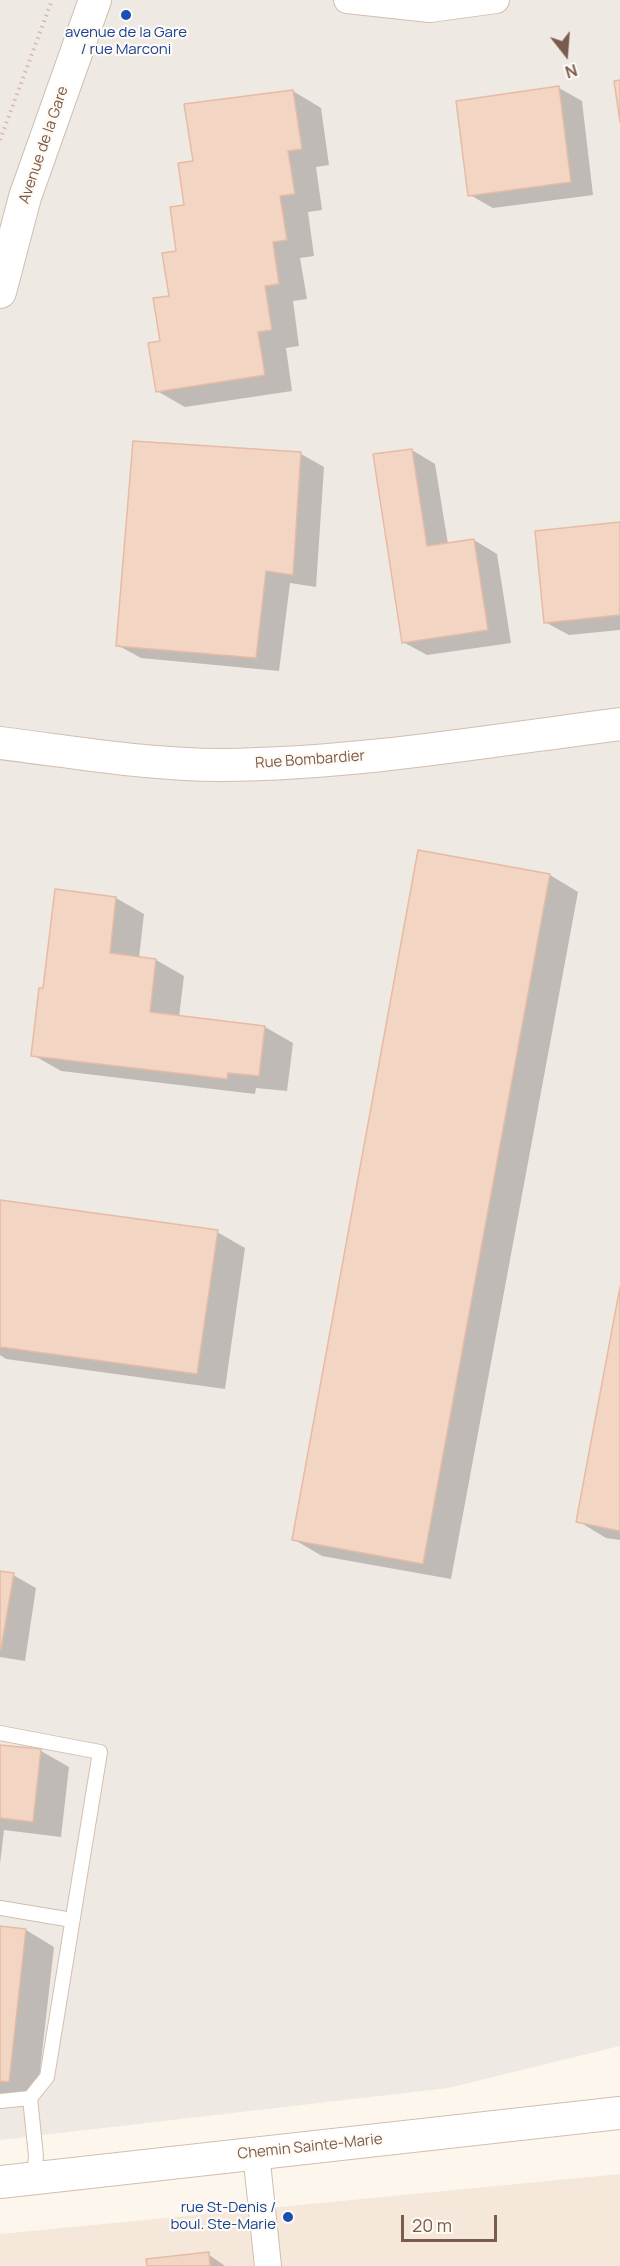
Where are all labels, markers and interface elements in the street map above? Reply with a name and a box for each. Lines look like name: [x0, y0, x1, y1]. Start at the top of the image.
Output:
marker: avenue de la Gare / rue Marconi: [119, 8, 133, 22]
place label: avenue de la Gare / rue Marconi: [65, 24, 187, 59]
north arrow: [536, 24, 596, 84]
text: N: [563, 59, 580, 83]
street label: Avenue de la Gare: [16, 84, 72, 206]
street label: Rue Bombardier: [255, 747, 365, 773]
street label: Chemin Sainte-Marie: [237, 2130, 383, 2164]
place label: rue St-Denis / boul. Ste-Marie: [170, 2199, 276, 2234]
scale bar: [404, 2203, 500, 2241]
marker: rue St-Denis / boul. Ste-Marie: [281, 2210, 295, 2224]
text: 20 m: [412, 2213, 452, 2237]

